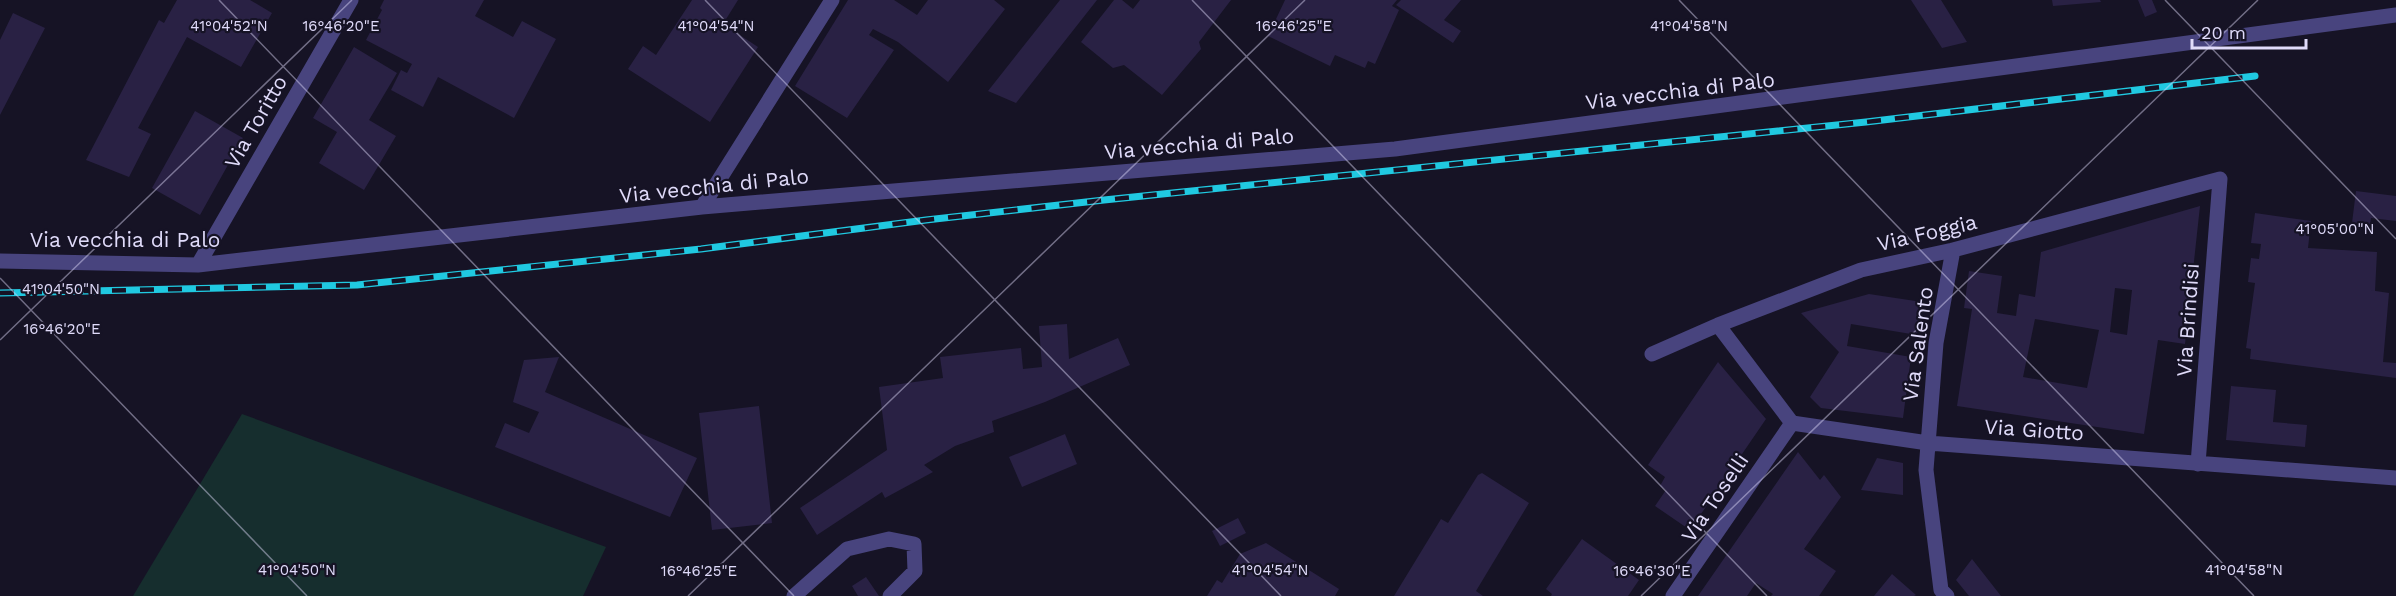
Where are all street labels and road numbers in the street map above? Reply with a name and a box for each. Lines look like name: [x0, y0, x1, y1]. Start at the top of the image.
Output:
street label: Via vecchia di Palo: [1584, 66, 1776, 115]
street label: Via Toritto: [219, 71, 292, 173]
street label: Via vecchia di Palo: [1103, 123, 1295, 164]
street label: Via vecchia di Palo: [618, 163, 810, 208]
street label: Via Foggia: [1874, 209, 1979, 256]
street label: Via vecchia di Palo: [30, 227, 220, 252]
street label: Via Brindisi: [2171, 262, 2204, 378]
street label: Via Salento: [1897, 285, 1938, 403]
street label: Via Giotto: [1983, 414, 2085, 445]
street label: Via Toselli: [1676, 449, 1753, 547]

